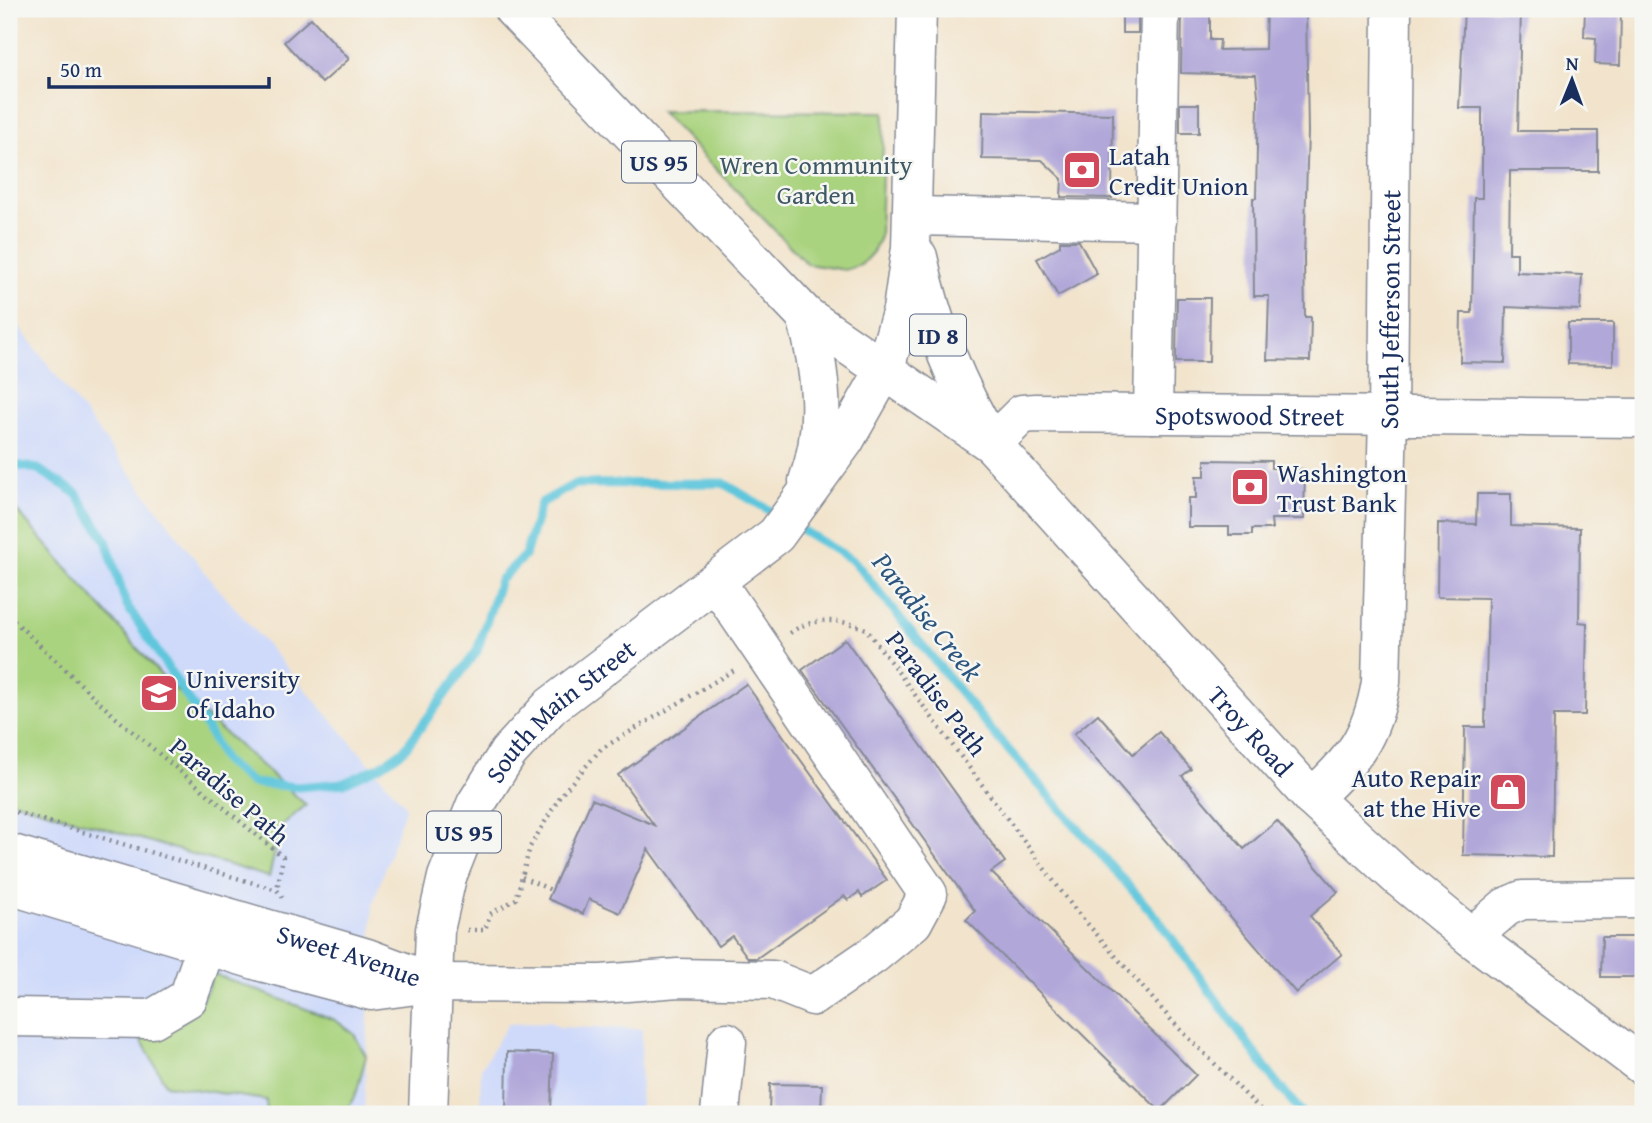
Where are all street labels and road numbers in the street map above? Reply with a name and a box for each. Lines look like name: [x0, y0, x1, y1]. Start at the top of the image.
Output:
road number: US 95: [622, 142, 696, 182]
street label: South Jefferson Street: [1368, 190, 1410, 430]
road number: ID 8: [910, 314, 966, 356]
street label: Spotswood Street: [1155, 394, 1344, 435]
street label: Paradise Path: [877, 622, 997, 764]
street label: South Main Street: [475, 629, 644, 790]
street label: Troy Road: [1199, 676, 1303, 785]
street label: Paradise Path: [161, 728, 299, 855]
road number: US 95: [427, 812, 501, 852]
street label: Sweet Avenue: [272, 913, 427, 996]

